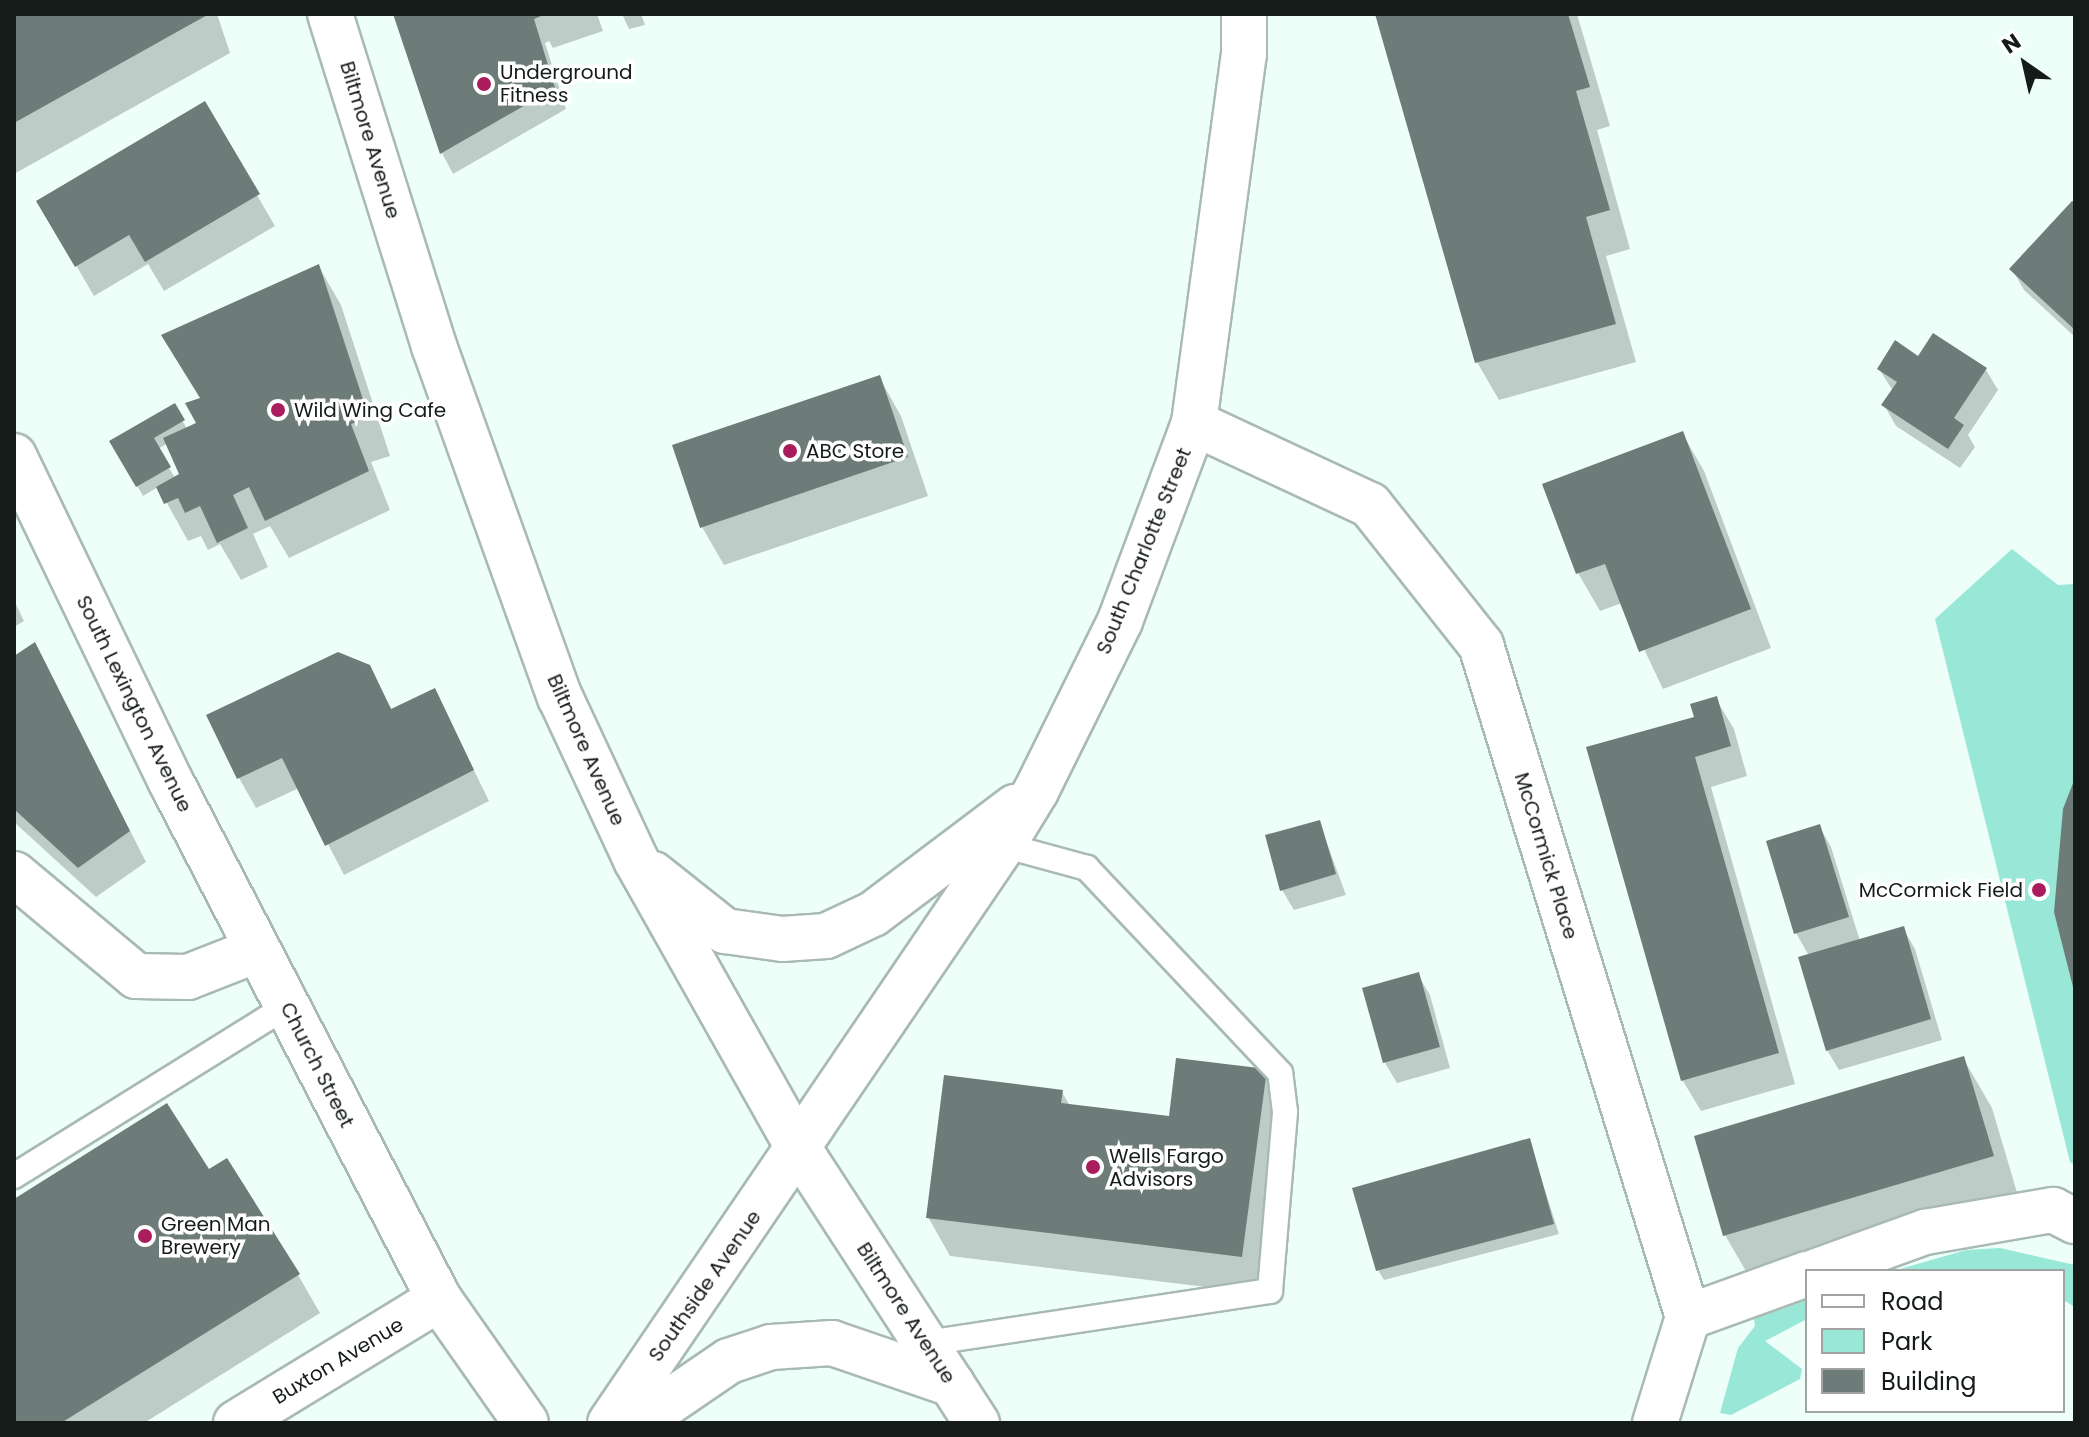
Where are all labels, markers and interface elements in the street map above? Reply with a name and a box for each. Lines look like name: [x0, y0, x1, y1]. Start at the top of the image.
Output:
north arrow: [1985, 24, 2065, 104]
text: N: [1996, 26, 2027, 61]
street label: Biltmore Avenue: [335, 59, 405, 221]
place label: Underground Fitness: [500, 60, 633, 107]
marker: Underground Fitness: [475, 75, 493, 93]
place label: Wild Wing Cafe: [294, 398, 446, 422]
marker: Wild Wing Cafe: [269, 401, 287, 419]
place label: ABC Store: [806, 439, 904, 463]
marker: ABC Store: [781, 442, 799, 460]
street label: South Charlotte Street: [1092, 444, 1196, 658]
street label: South Lexington Avenue: [71, 592, 197, 816]
street label: Biltmore Avenue: [542, 671, 630, 829]
street label: McCormick Place: [1509, 770, 1583, 942]
place label: McCormick Field: [1859, 878, 2023, 902]
marker: McCormick Field: [2030, 881, 2048, 899]
street label: Church Street: [275, 998, 359, 1132]
place label: Wells Fargo Advisors: [1109, 1144, 1224, 1191]
marker: Wells Fargo Advisors: [1084, 1158, 1102, 1176]
street label: Southside Avenue: [644, 1206, 766, 1366]
place label: Green Man Brewery: [161, 1212, 270, 1259]
marker: Green Man Brewery: [136, 1227, 154, 1245]
street label: Biltmore Avenue: [852, 1238, 960, 1388]
legend: [1805, 1269, 2065, 1413]
text: Road: [1881, 1285, 1943, 1318]
street label: Buxton Avenue: [268, 1313, 408, 1409]
text: Park: [1881, 1325, 1932, 1358]
text: Building: [1881, 1365, 1977, 1398]

